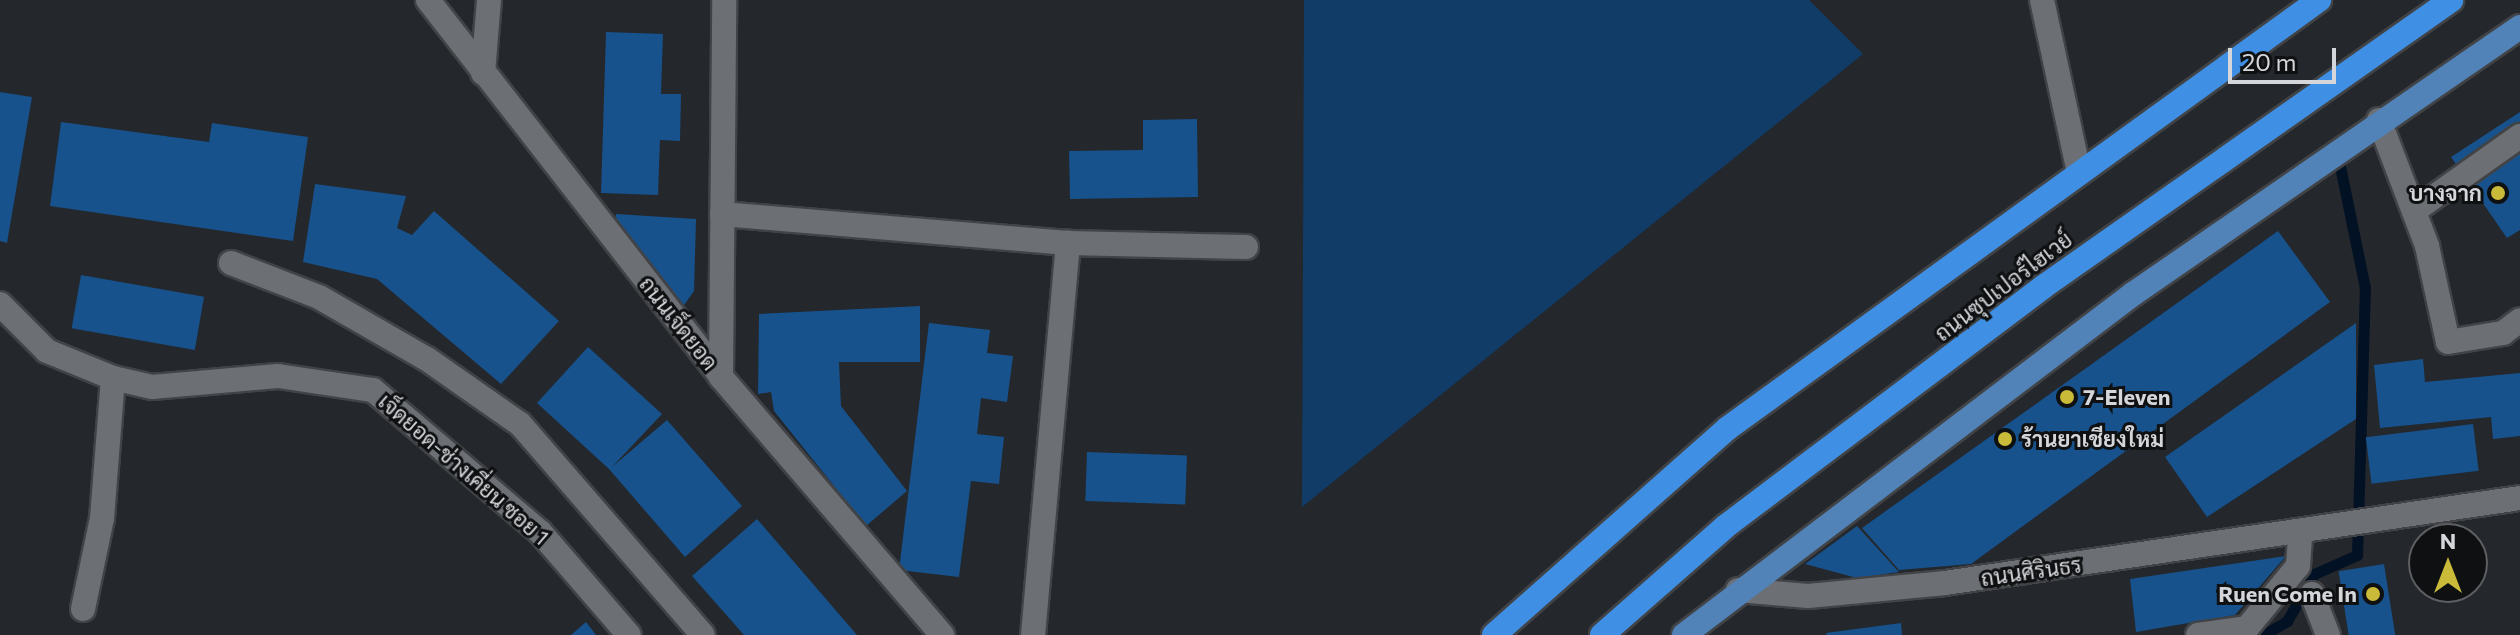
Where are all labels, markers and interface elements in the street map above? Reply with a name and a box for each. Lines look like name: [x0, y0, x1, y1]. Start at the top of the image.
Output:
scale bar: [2232, 32, 2340, 82]
text: 20 m: [2242, 47, 2296, 76]
place label: บางจาก: [2409, 180, 2482, 206]
marker: บางจาก: [2489, 184, 2507, 202]
street label: ถนนซุปเปอร์ไฮเวย์: [1929, 226, 2077, 346]
street label: ถนนเจ็ดยอด: [634, 271, 724, 375]
place label: 7-Eleven: [2083, 384, 2171, 410]
street label: เจ็ดยอด-ช่างเคี่ยน ซอย 1: [373, 388, 555, 550]
marker: 7-Eleven: [2058, 388, 2076, 406]
place label: ร้านยาเชียงใหม่: [2021, 426, 2164, 452]
marker: ร้านยาเชียงใหม่: [1996, 430, 2014, 448]
north arrow: [2408, 523, 2488, 603]
text: N: [2440, 527, 2456, 554]
street label: ถนนศิรินธร: [1979, 551, 2083, 591]
place label: Ruen Come In: [2218, 581, 2357, 607]
marker: Ruen Come In: [2364, 585, 2382, 603]

